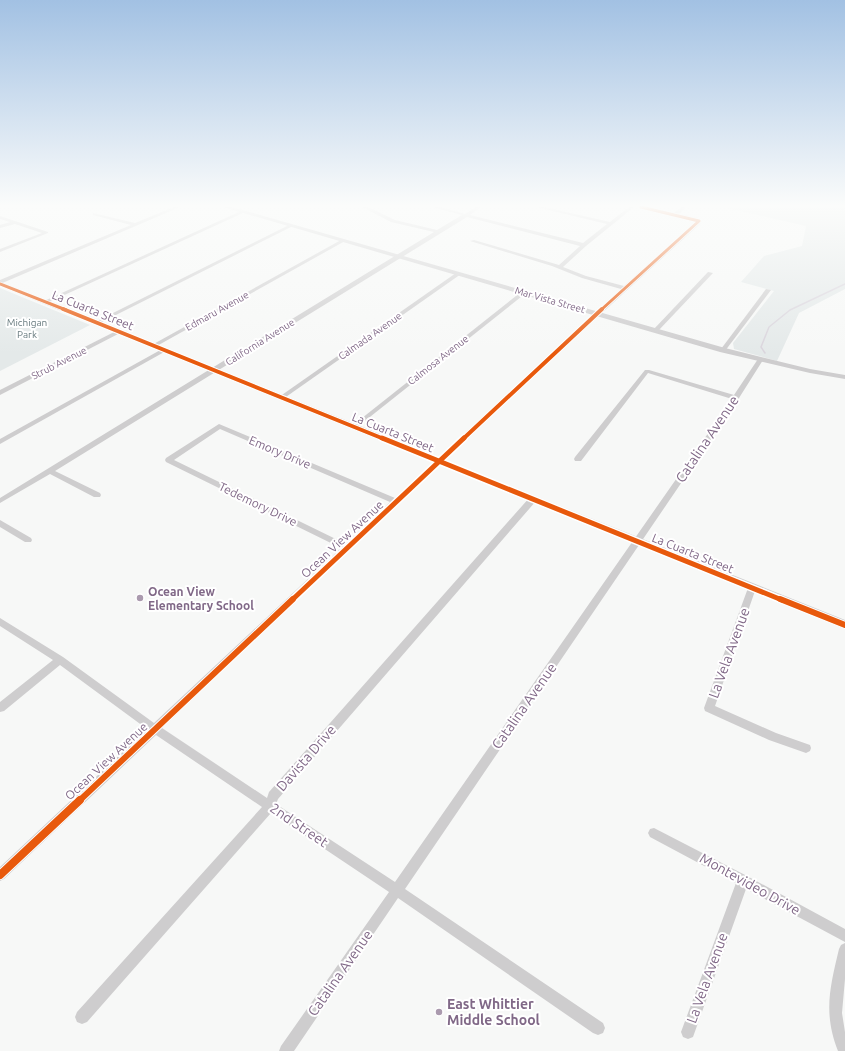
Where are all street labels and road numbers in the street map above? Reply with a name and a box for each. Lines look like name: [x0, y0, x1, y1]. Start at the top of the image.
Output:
street label: Mar Vista Street: [514, 285, 586, 315]
street label: La Cuarta Street: [50, 288, 136, 332]
street label: Edmaru Avenue: [183, 289, 251, 333]
street label: Calmada Avenue: [336, 310, 404, 362]
street label: California Avenue: [224, 316, 296, 368]
street label: Calmosa Avenue: [406, 333, 470, 387]
street label: Strub Avenue: [30, 344, 88, 382]
street label: Catalina Avenue: [672, 393, 742, 485]
street label: La Cuarta Street: [350, 410, 436, 454]
street label: Emory Drive: [247, 433, 313, 471]
street label: Tedemory Drive: [217, 479, 299, 529]
street label: Ocean View Avenue: [298, 498, 386, 580]
street label: La Cuarta Street: [650, 531, 736, 575]
street label: La Vela Avenue: [705, 606, 753, 700]
street label: Catalina Avenue: [488, 660, 560, 752]
street label: Ocean View Avenue: [62, 720, 150, 802]
street label: Davista Drive: [273, 722, 339, 794]
street label: 2nd Street: [267, 800, 331, 850]
street label: Montevideo Drive: [697, 850, 803, 918]
street label: Catalina Avenue: [304, 927, 376, 1019]
street label: La Vela Avenue: [683, 931, 731, 1025]

